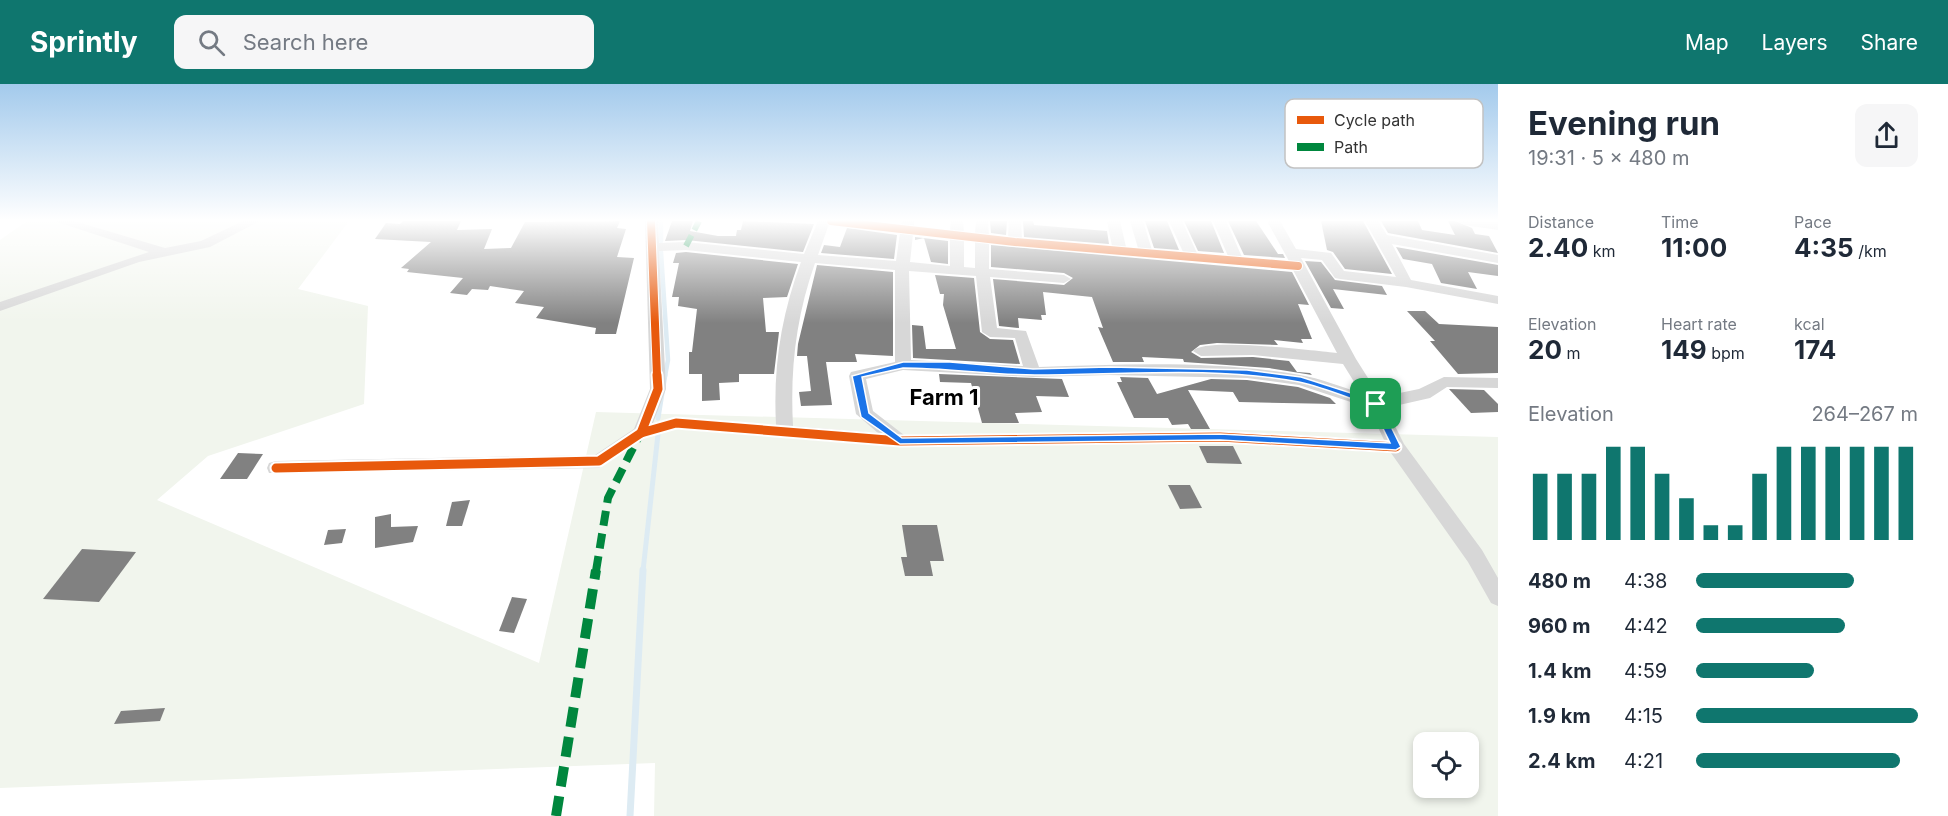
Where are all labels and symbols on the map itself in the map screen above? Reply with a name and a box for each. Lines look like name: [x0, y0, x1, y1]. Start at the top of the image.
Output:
legend: [1285, 99, 1483, 168]
text: Cycle path: [1334, 110, 1415, 130]
text: Path: [1334, 137, 1368, 157]
pin: [1350, 378, 1401, 429]
district label: Farm 1: [909, 384, 979, 410]

